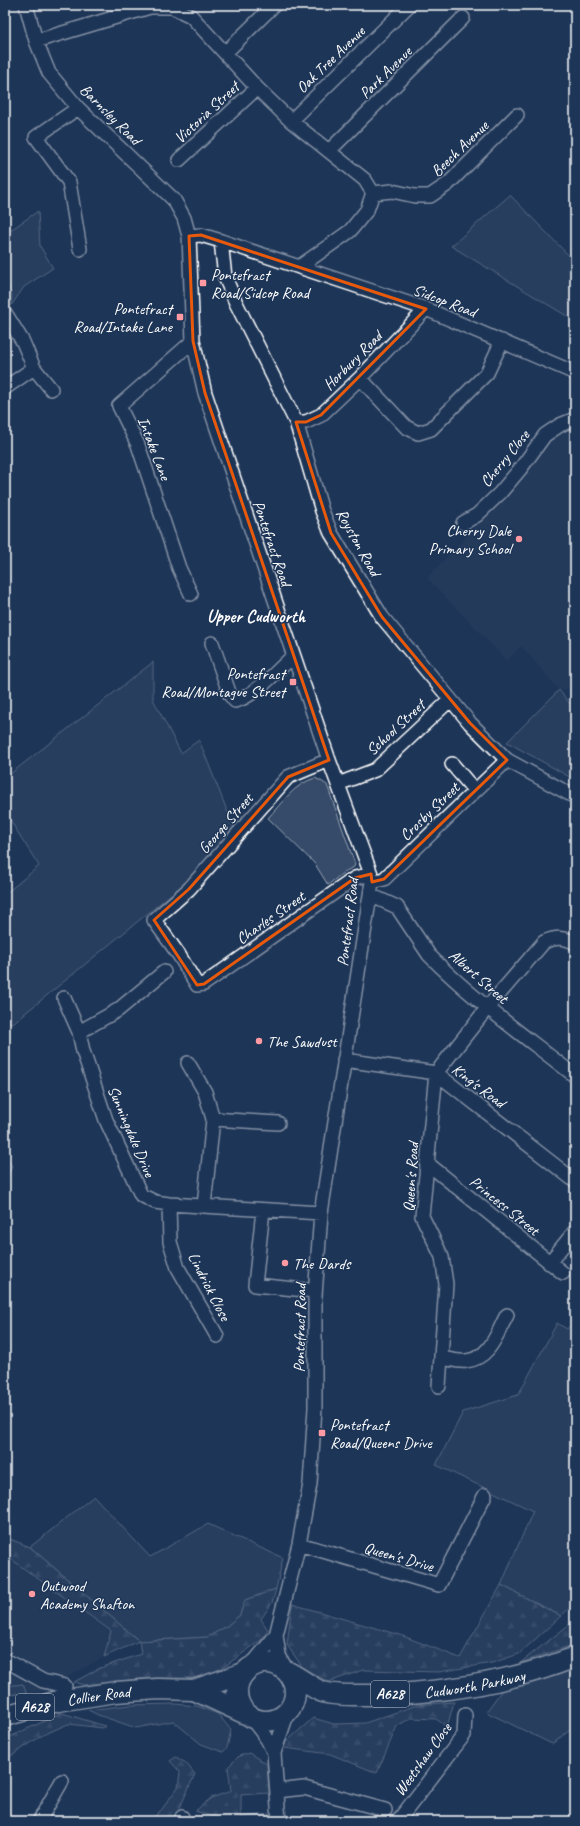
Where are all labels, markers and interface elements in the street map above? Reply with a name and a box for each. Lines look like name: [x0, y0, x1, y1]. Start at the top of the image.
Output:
street label: Oak Tree Avenue: [292, 21, 371, 97]
street label: Park Avenue: [355, 41, 417, 103]
street label: Victoria Street: [170, 76, 245, 148]
street label: Barnsley Road: [76, 80, 147, 151]
street label: Beech Avenue: [427, 115, 494, 181]
place label: Pontefract Road/Sidcop Road: [211, 265, 312, 303]
marker: Pontefract Road/Sidcop Road: [198, 278, 208, 288]
street label: Sidcop Road: [410, 280, 482, 323]
place label: Pontefract Road/Intake Lane: [74, 299, 175, 337]
marker: Pontefract Road/Intake Lane: [175, 312, 185, 322]
street label: Horbury Road: [319, 325, 388, 395]
street label: Intake Lane: [133, 414, 176, 485]
street label: Cherry Close: [476, 425, 535, 491]
street label: Pontefract Road: [248, 498, 297, 591]
street label: Royston Road: [331, 505, 386, 582]
place label: Cherry Dale Primary School: [429, 521, 514, 559]
marker: Cherry Dale Primary School: [514, 534, 524, 544]
district label: Upper Cudworth: [207, 605, 306, 627]
place label: Pontefract Road/Montague Street: [161, 664, 288, 702]
marker: Pontefract Road/Montague Street: [288, 677, 298, 687]
street label: School Street: [362, 694, 431, 760]
street label: Crosby Street: [396, 777, 465, 845]
street label: George Street: [194, 788, 259, 858]
street label: Pontefract Road: [333, 874, 364, 967]
street label: Charles Street: [232, 886, 310, 949]
street label: Albert Street: [444, 945, 513, 1009]
place label: The Sawdust: [267, 1032, 338, 1052]
marker: The Sawdust: [254, 1036, 264, 1046]
street label: King's Road: [448, 1059, 511, 1114]
street label: Sunningdale Drive: [103, 1083, 160, 1182]
street label: Queen's Road: [399, 1139, 424, 1212]
street label: Princess Street: [465, 1172, 545, 1241]
street label: Lindrick Close: [183, 1249, 236, 1326]
place label: The Dards: [293, 1254, 352, 1274]
marker: The Dards: [280, 1258, 290, 1268]
street label: Pontefract Road: [289, 1281, 311, 1373]
place label: Pontefract Road/Queens Drive: [330, 1415, 433, 1453]
marker: Pontefract Road/Queens Drive: [317, 1428, 327, 1438]
street label: Queen's Drive: [362, 1538, 437, 1577]
place label: Outwood Academy Shafton: [40, 1576, 135, 1614]
marker: Outwood Academy Shafton: [27, 1589, 37, 1599]
street label: Cudworth Parkway: [424, 1665, 529, 1703]
road number: A628: [371, 1681, 409, 1707]
street label: Collier Road: [66, 1682, 133, 1710]
road number: A628: [16, 1694, 54, 1720]
street label: Weetshaw Close: [390, 1718, 457, 1800]

